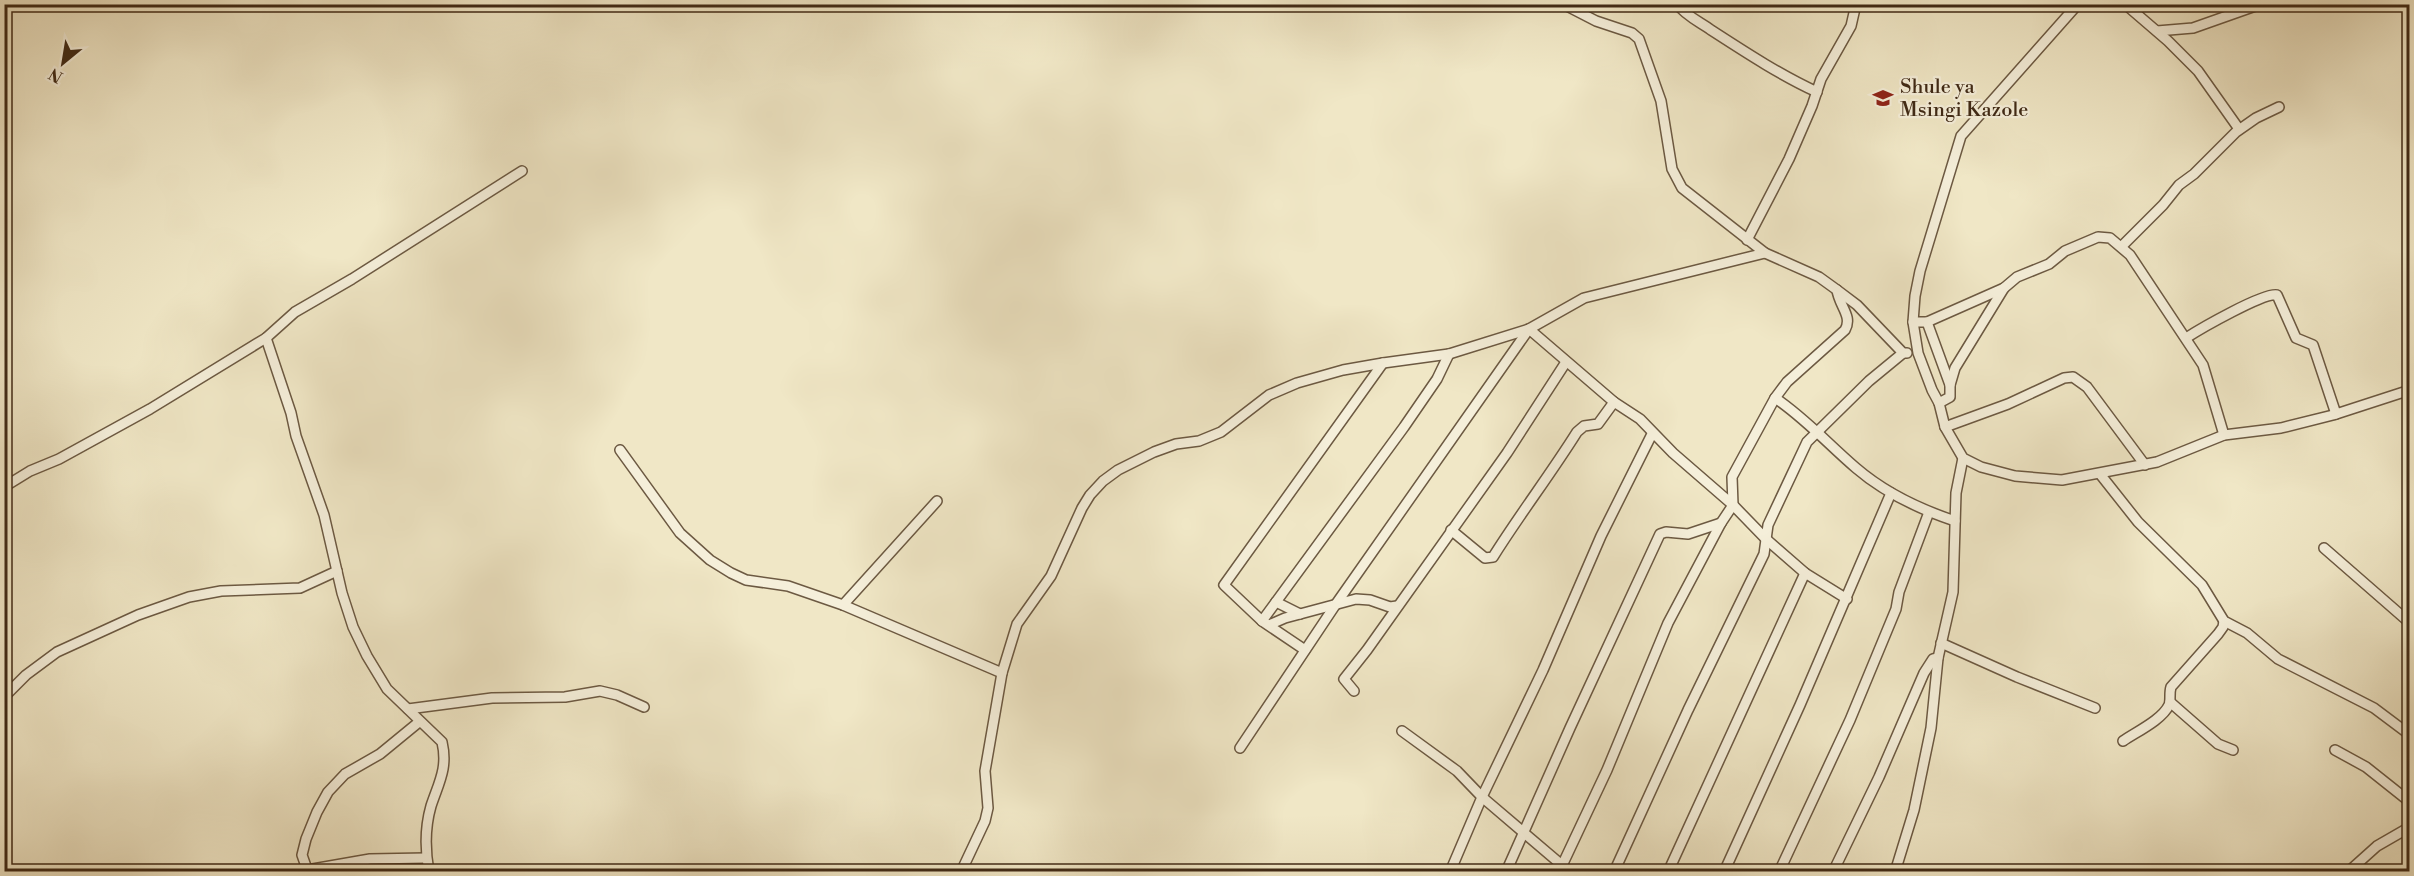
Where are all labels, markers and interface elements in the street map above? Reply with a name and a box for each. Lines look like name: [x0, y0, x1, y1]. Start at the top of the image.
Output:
north arrow: [33, 33, 93, 93]
text: N: [45, 63, 66, 87]
place label: Shule ya Msingi Kazole: [1900, 75, 2028, 123]
school or university icon: Shule ya Msingi Kazole: [1871, 86, 1895, 110]

